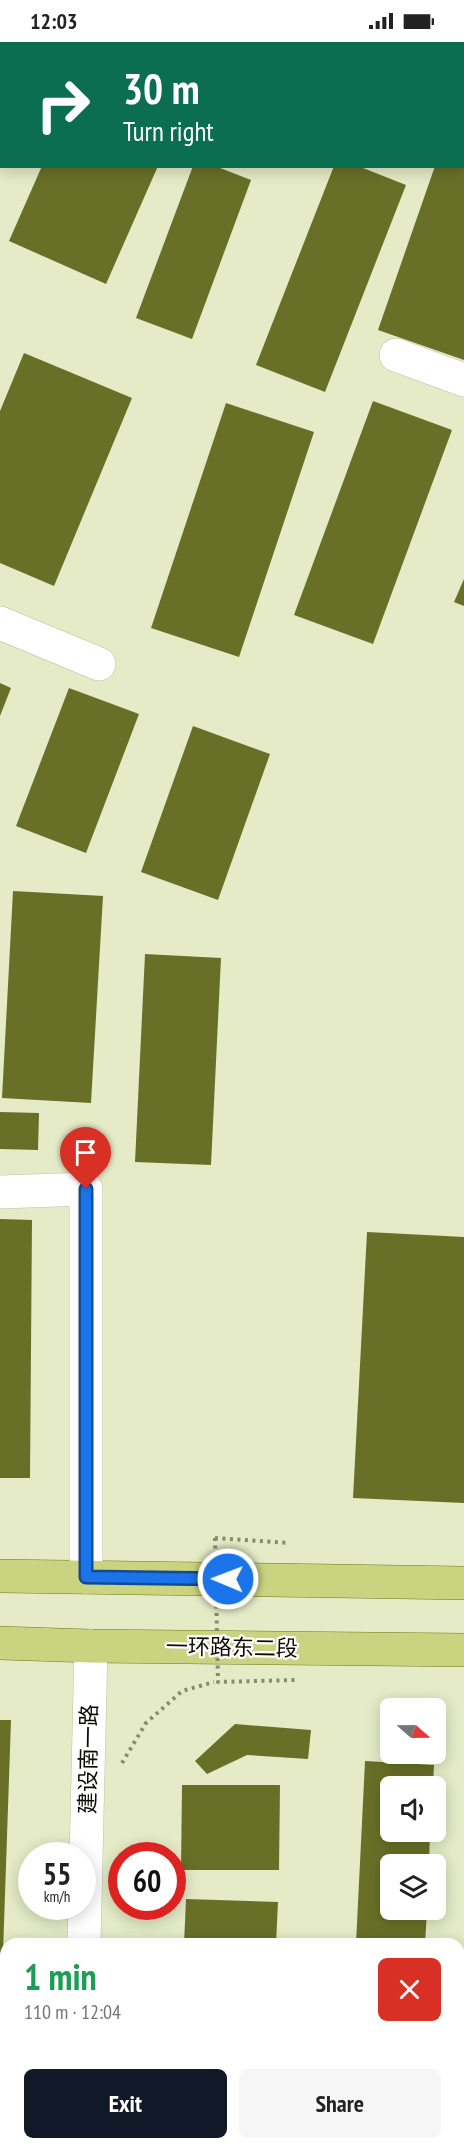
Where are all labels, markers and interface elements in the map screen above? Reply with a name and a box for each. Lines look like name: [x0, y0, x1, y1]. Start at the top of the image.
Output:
text: 12:03: [30, 7, 78, 35]
text: 30 m: [123, 61, 200, 116]
icon: right: [24, 66, 102, 144]
text: Turn right: [123, 114, 214, 148]
pin: [60, 1127, 111, 1189]
icon: arrive: [69, 1136, 102, 1169]
position arrow: [196, 1547, 260, 1611]
street label: 一环路东二段: [166, 1632, 298, 1662]
north arrow: [380, 1698, 446, 1764]
map controls: [380, 1698, 446, 1920]
street label: 建设南一路: [73, 1704, 103, 1814]
button: sound: [380, 1776, 446, 1842]
speed limit sign: 60: [108, 1842, 186, 1920]
text: 55: [43, 1854, 71, 1893]
button: layers: [380, 1854, 446, 1920]
text: km/h: [44, 1887, 70, 1906]
text: 1 min: [24, 1953, 97, 2000]
button: close: [378, 1958, 441, 2021]
text: 110 m · 12:04: [24, 1999, 121, 2025]
button: Exit: [24, 2069, 227, 2138]
button: Share: [239, 2069, 441, 2138]

